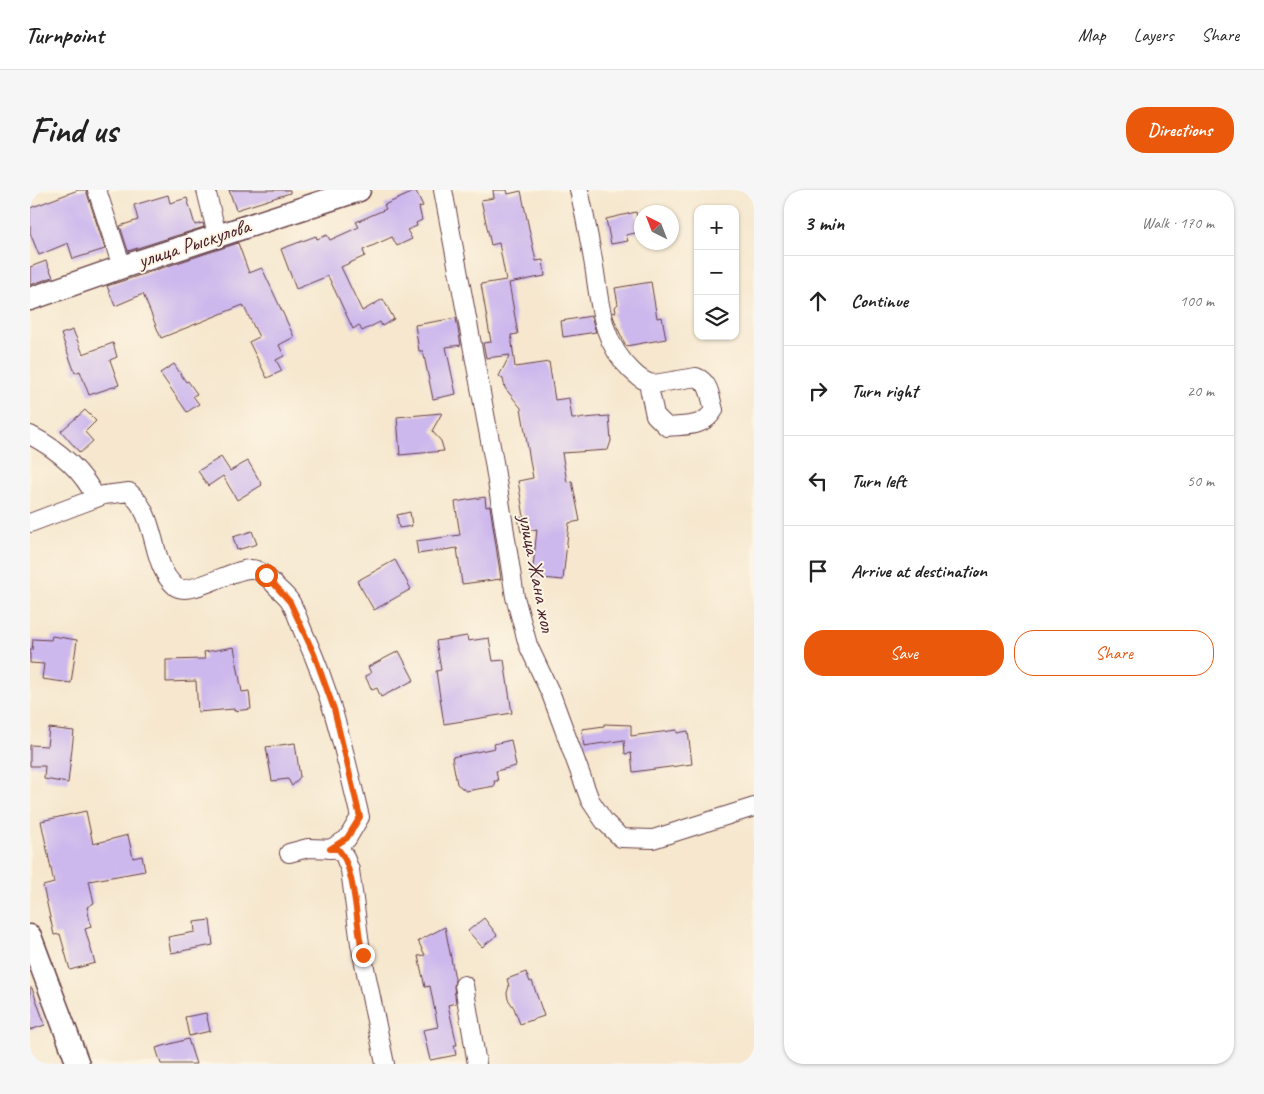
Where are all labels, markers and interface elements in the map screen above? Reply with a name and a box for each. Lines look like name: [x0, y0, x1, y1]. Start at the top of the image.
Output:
text: Turnpoint: [25, 20, 104, 50]
text: Map: [1078, 24, 1106, 46]
text: Layers: [1134, 24, 1173, 46]
text: Share: [1201, 24, 1239, 46]
button: Directions: [1126, 107, 1234, 153]
text: Find us: [30, 108, 117, 153]
north arrow: [634, 205, 679, 250]
map controls: [694, 205, 739, 340]
button: +: [694, 205, 739, 250]
text: 3 min: [804, 210, 844, 236]
street label: улица Рыскулова: [133, 212, 256, 274]
text: Walk · 170 m: [1142, 213, 1214, 233]
button: −: [694, 250, 739, 295]
icon: ahead: [804, 287, 832, 315]
text: Continue: [851, 289, 908, 313]
text: 100 m: [1180, 291, 1214, 311]
button: layers: [694, 295, 739, 340]
icon: right: [804, 377, 832, 405]
text: Turn right: [851, 379, 918, 403]
text: 20 m: [1187, 381, 1214, 401]
icon: left: [804, 467, 832, 495]
text: Turn left: [851, 469, 906, 493]
text: 50 m: [1187, 471, 1214, 491]
street label: улица Жана жол: [513, 510, 561, 635]
icon: arrive: [804, 557, 832, 585]
text: Arrive at destination: [851, 559, 987, 583]
route start: [255, 564, 278, 587]
button: Save: [804, 630, 1004, 676]
button: Share: [1014, 630, 1214, 676]
route end: [352, 944, 375, 967]

